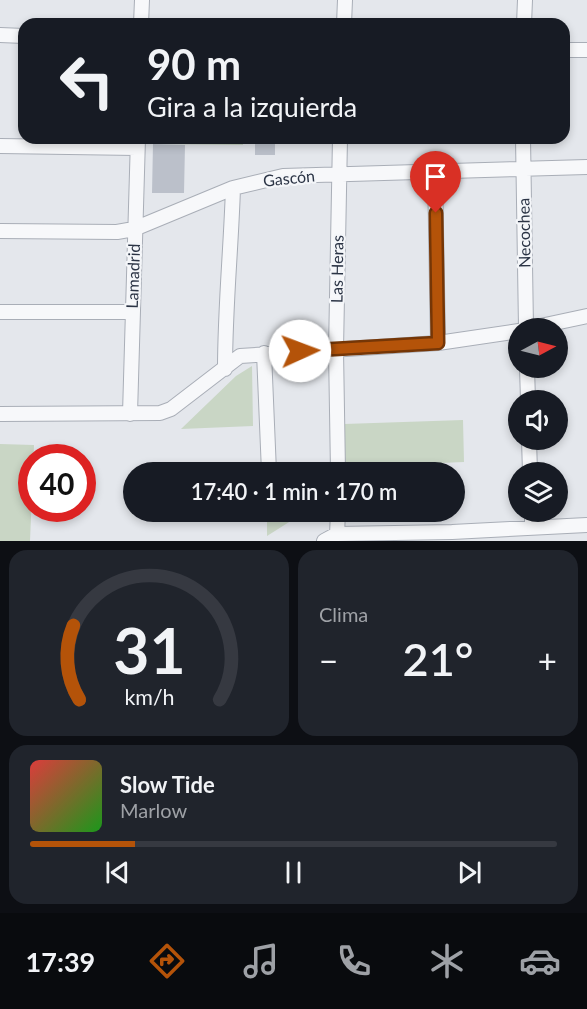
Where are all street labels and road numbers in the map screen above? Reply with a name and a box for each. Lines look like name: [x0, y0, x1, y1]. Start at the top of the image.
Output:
street label: Gascón: [262, 165, 316, 190]
street label: Necochea: [513, 198, 534, 268]
street label: Las Heras: [326, 235, 347, 303]
street label: Lamadrid: [122, 243, 143, 309]

